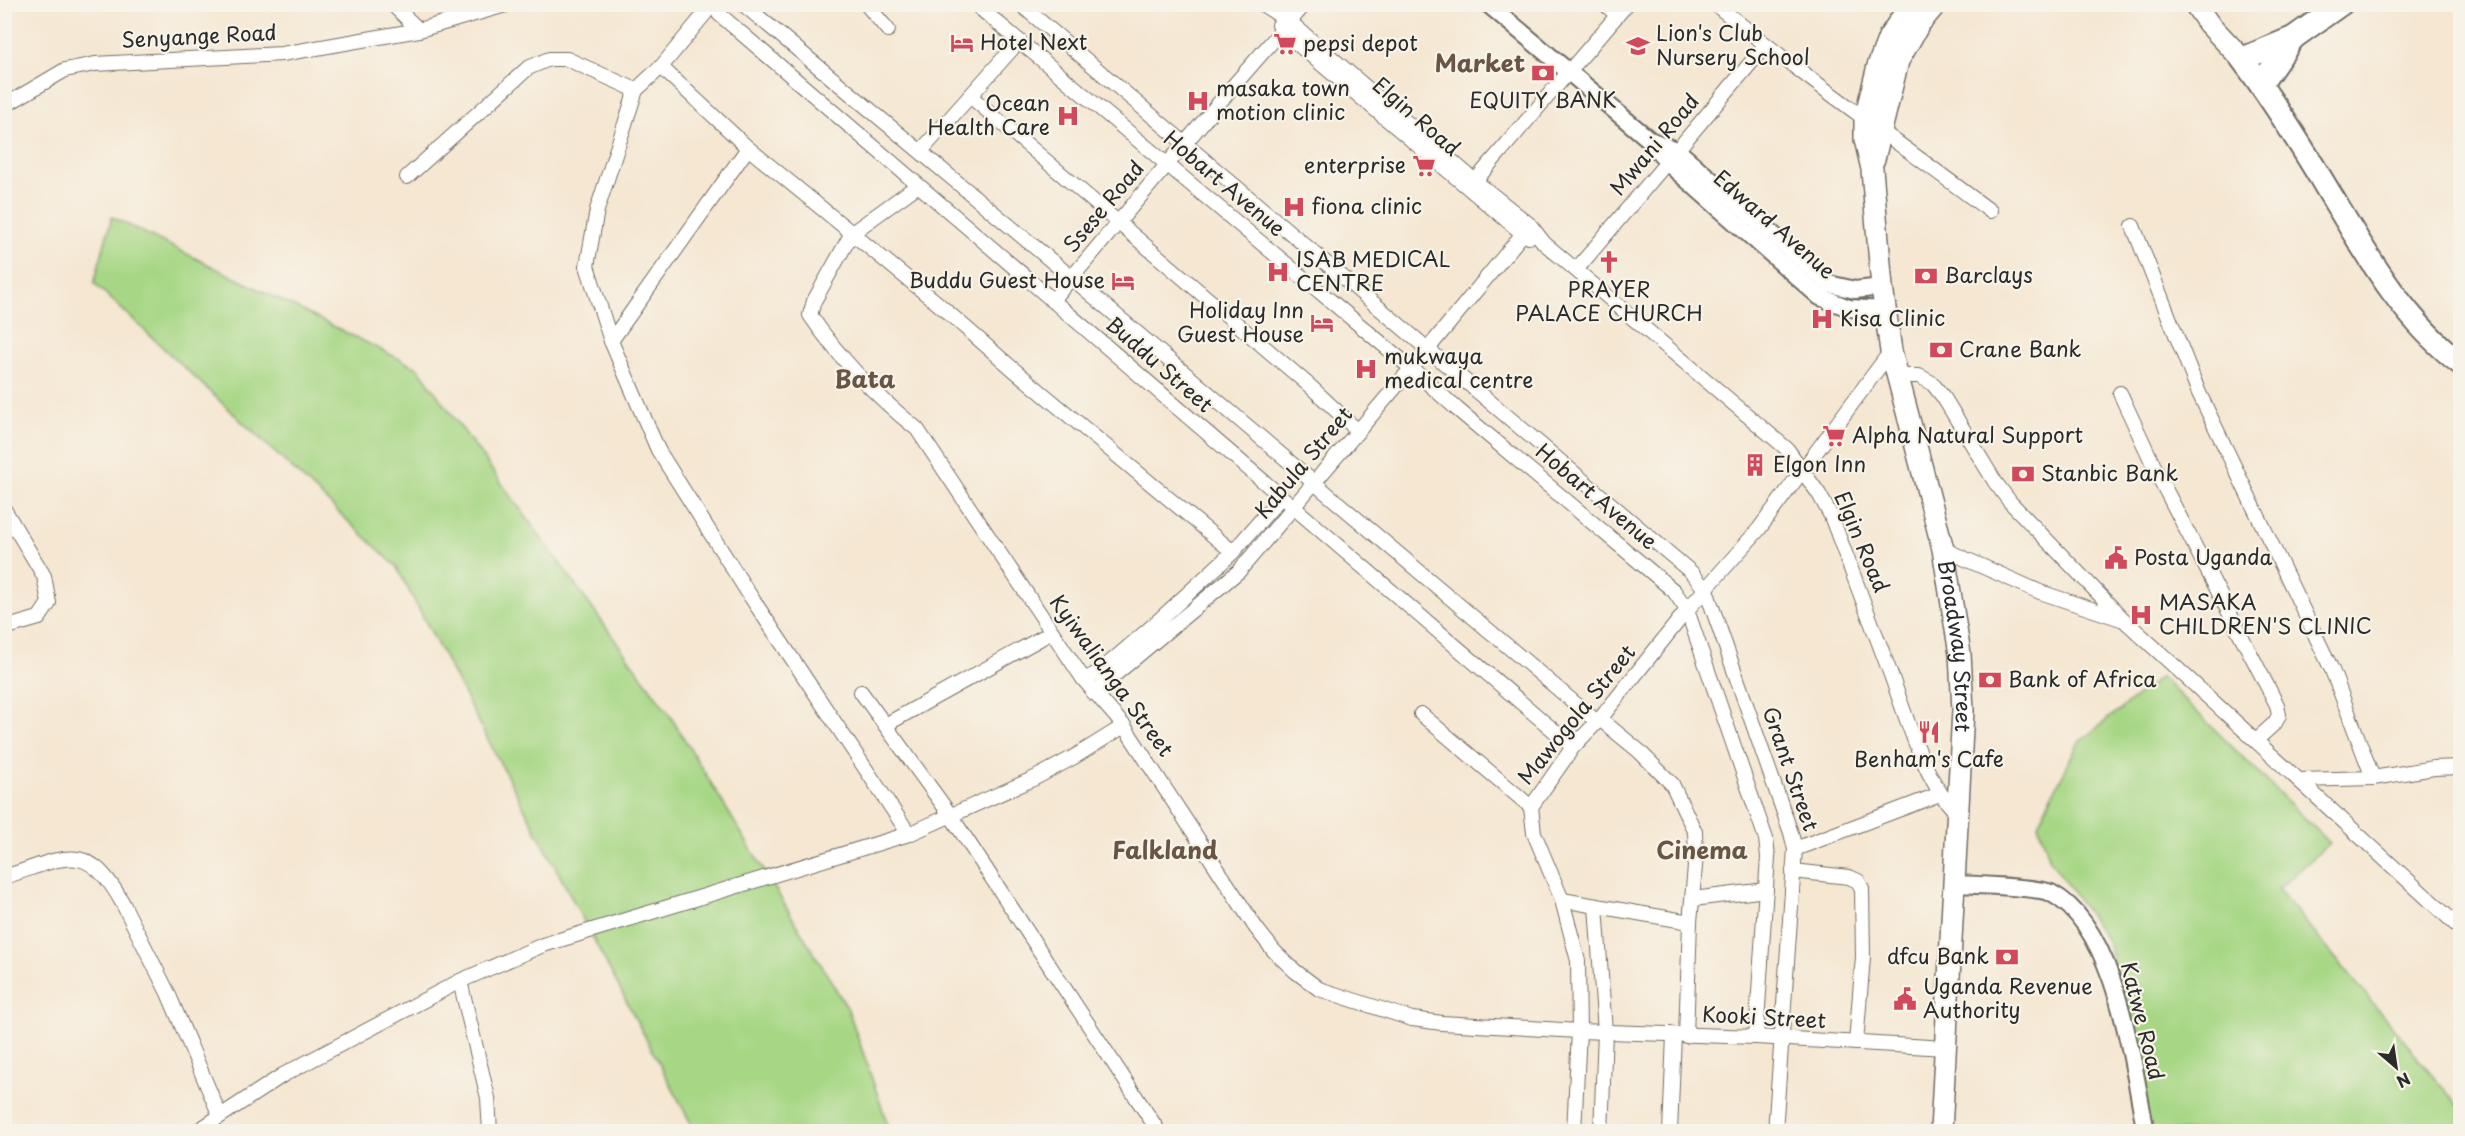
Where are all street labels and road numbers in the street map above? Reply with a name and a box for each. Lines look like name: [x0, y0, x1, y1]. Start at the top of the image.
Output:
street label: Senyange Road: [120, 15, 277, 55]
street label: Elgin Road: [1366, 68, 1468, 163]
street label: Mwani Road: [1601, 86, 1706, 202]
street label: Hobart Avenue: [1157, 122, 1293, 243]
street label: Ssese Road: [1054, 153, 1151, 259]
street label: Edward Avenue: [1707, 161, 1843, 286]
street label: Buddu Street: [1100, 308, 1221, 419]
street label: Kabula Street: [1246, 399, 1359, 525]
street label: Hobart Avenue: [1529, 435, 1665, 556]
street label: Elgin Road: [1827, 486, 1898, 597]
street label: Broadway Street: [1931, 558, 1981, 733]
street label: Kyiwalianga Street: [1043, 587, 1182, 763]
street label: Mawogola Street: [1509, 637, 1642, 791]
street label: Grant Street: [1756, 702, 1828, 835]
street label: Katwe Road: [2114, 958, 2174, 1083]
street label: Kooki Street: [1701, 997, 1827, 1035]

